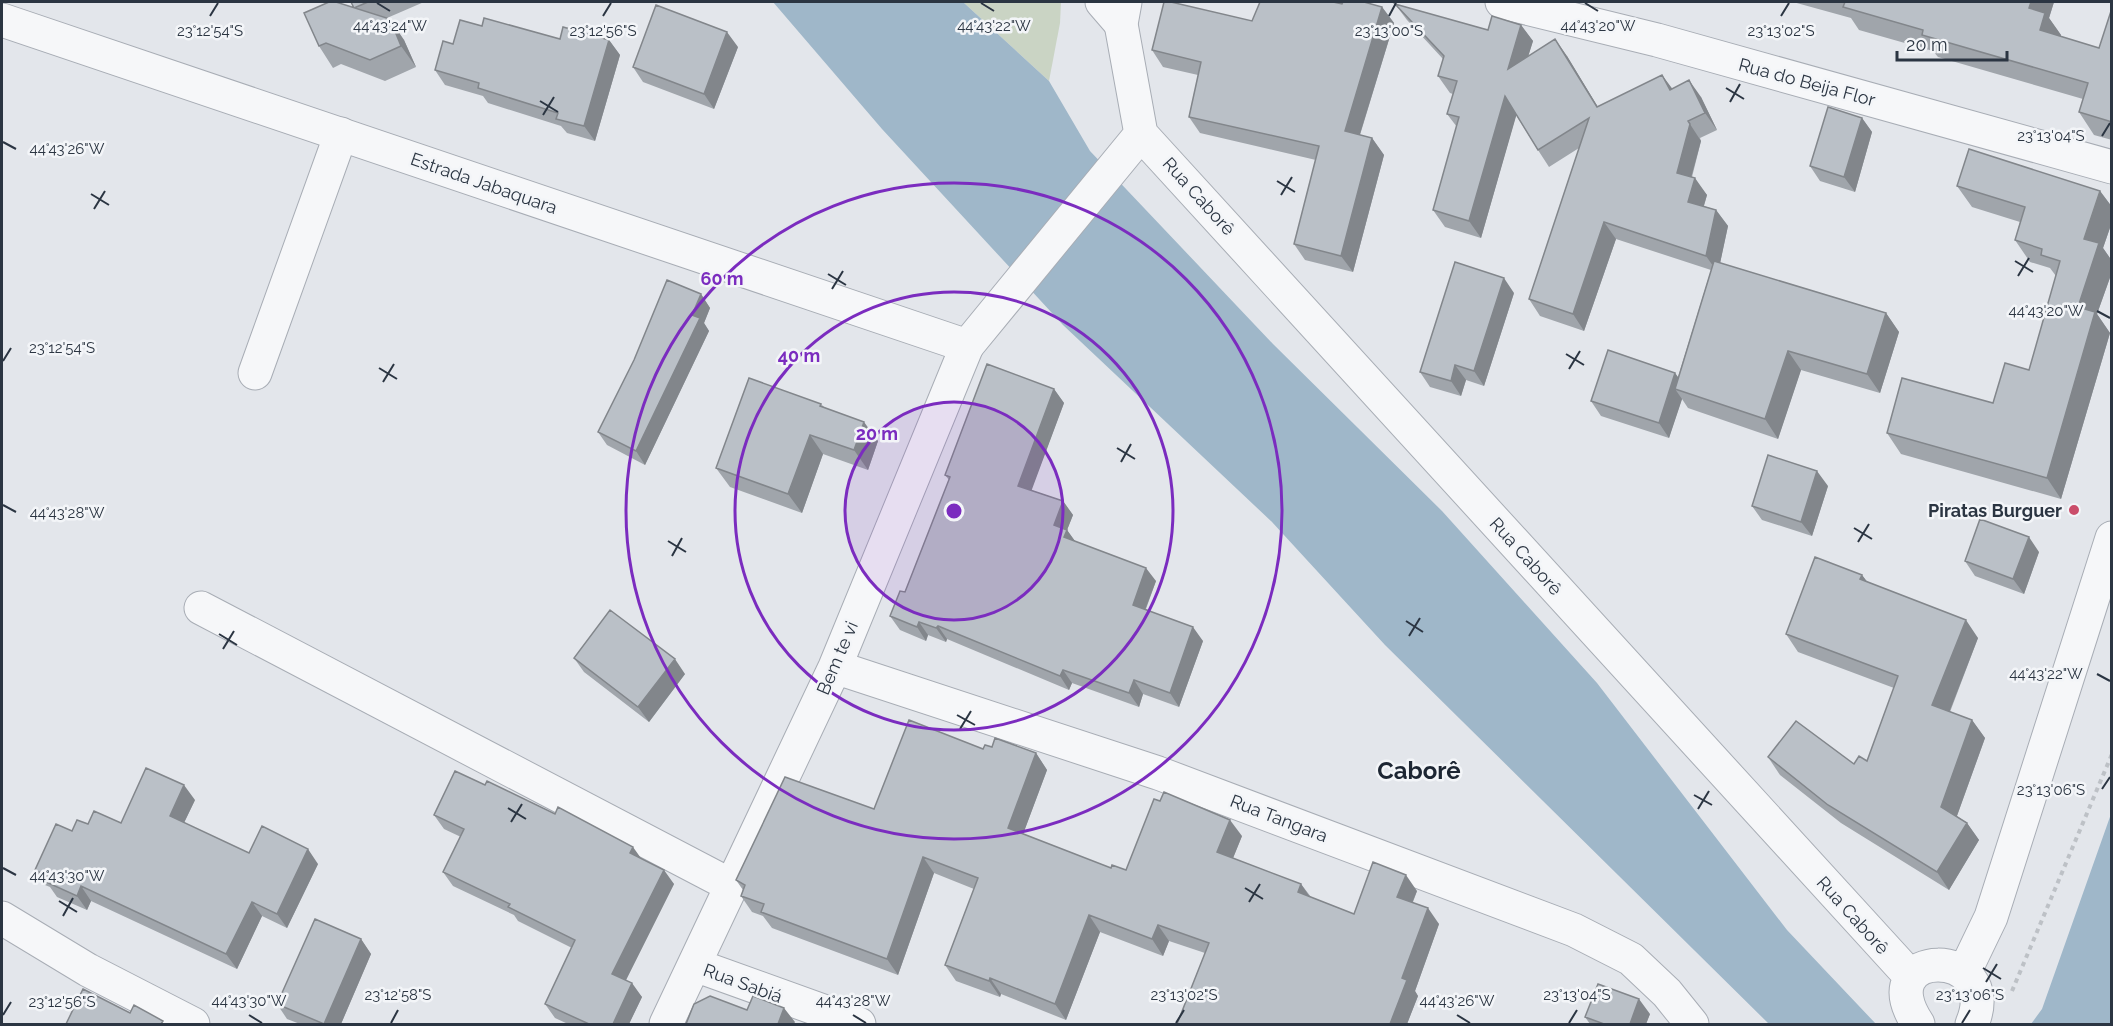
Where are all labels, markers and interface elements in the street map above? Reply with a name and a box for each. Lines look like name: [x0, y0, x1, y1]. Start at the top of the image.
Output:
text: 44°43'24"W: [353, 17, 427, 35]
text: 44°43'22"W: [957, 17, 1031, 35]
text: 44°43'20"W: [1561, 17, 1636, 35]
text: 23°12'54"S: [177, 22, 243, 40]
text: 23°12'56"S: [569, 22, 637, 40]
text: 23°13'00"S: [1355, 22, 1423, 40]
text: 23°13'02"S: [1747, 22, 1815, 40]
scale bar: [1897, 24, 2006, 62]
text: 20 m: [1906, 34, 1948, 55]
street label: Rua do Beija Flor: [1736, 54, 1878, 111]
text: 23°13'04"S: [2017, 127, 2085, 145]
text: 44°43'26"W: [30, 140, 105, 158]
street label: Estrada Jabaquara: [408, 148, 560, 218]
street label: Rua Caborê: [1159, 153, 1240, 239]
text: 60 m: [700, 268, 744, 289]
text: 44°43'20"W: [2009, 302, 2084, 320]
text: 23°12'54"S: [29, 339, 95, 357]
text: 40 m: [778, 345, 820, 366]
text: 20 m: [856, 423, 898, 444]
place label: Piratas Burguer: [1928, 500, 2062, 521]
centre of rings: [944, 501, 964, 521]
marker: Piratas Burguer: [2067, 503, 2081, 517]
text: 44°43'28"W: [30, 504, 105, 522]
street label: Rua Caborê: [1486, 513, 1567, 599]
street label: Bem te vi: [812, 618, 862, 698]
text: 44°43'22"W: [2009, 665, 2083, 683]
district label: Caborê: [1377, 756, 1461, 785]
text: 23°13'06"S: [2017, 781, 2085, 799]
street label: Rua Tangara: [1227, 790, 1331, 846]
text: 44°43'30"W: [29, 867, 105, 885]
street label: Rua Caborê: [1813, 872, 1894, 958]
street label: Rua Sabiá: [701, 959, 785, 1007]
text: 23°12'58"S: [365, 986, 431, 1004]
text: 23°13'02"S: [1150, 986, 1218, 1004]
text: 23°13'04"S: [1543, 986, 1611, 1004]
text: 23°13'06"S: [1936, 986, 2004, 1004]
text: 44°43'30"W: [211, 992, 287, 1010]
text: 44°43'28"W: [816, 992, 891, 1010]
text: 44°43'26"W: [1420, 992, 1495, 1010]
text: 23°12'56"S: [28, 993, 96, 1011]

